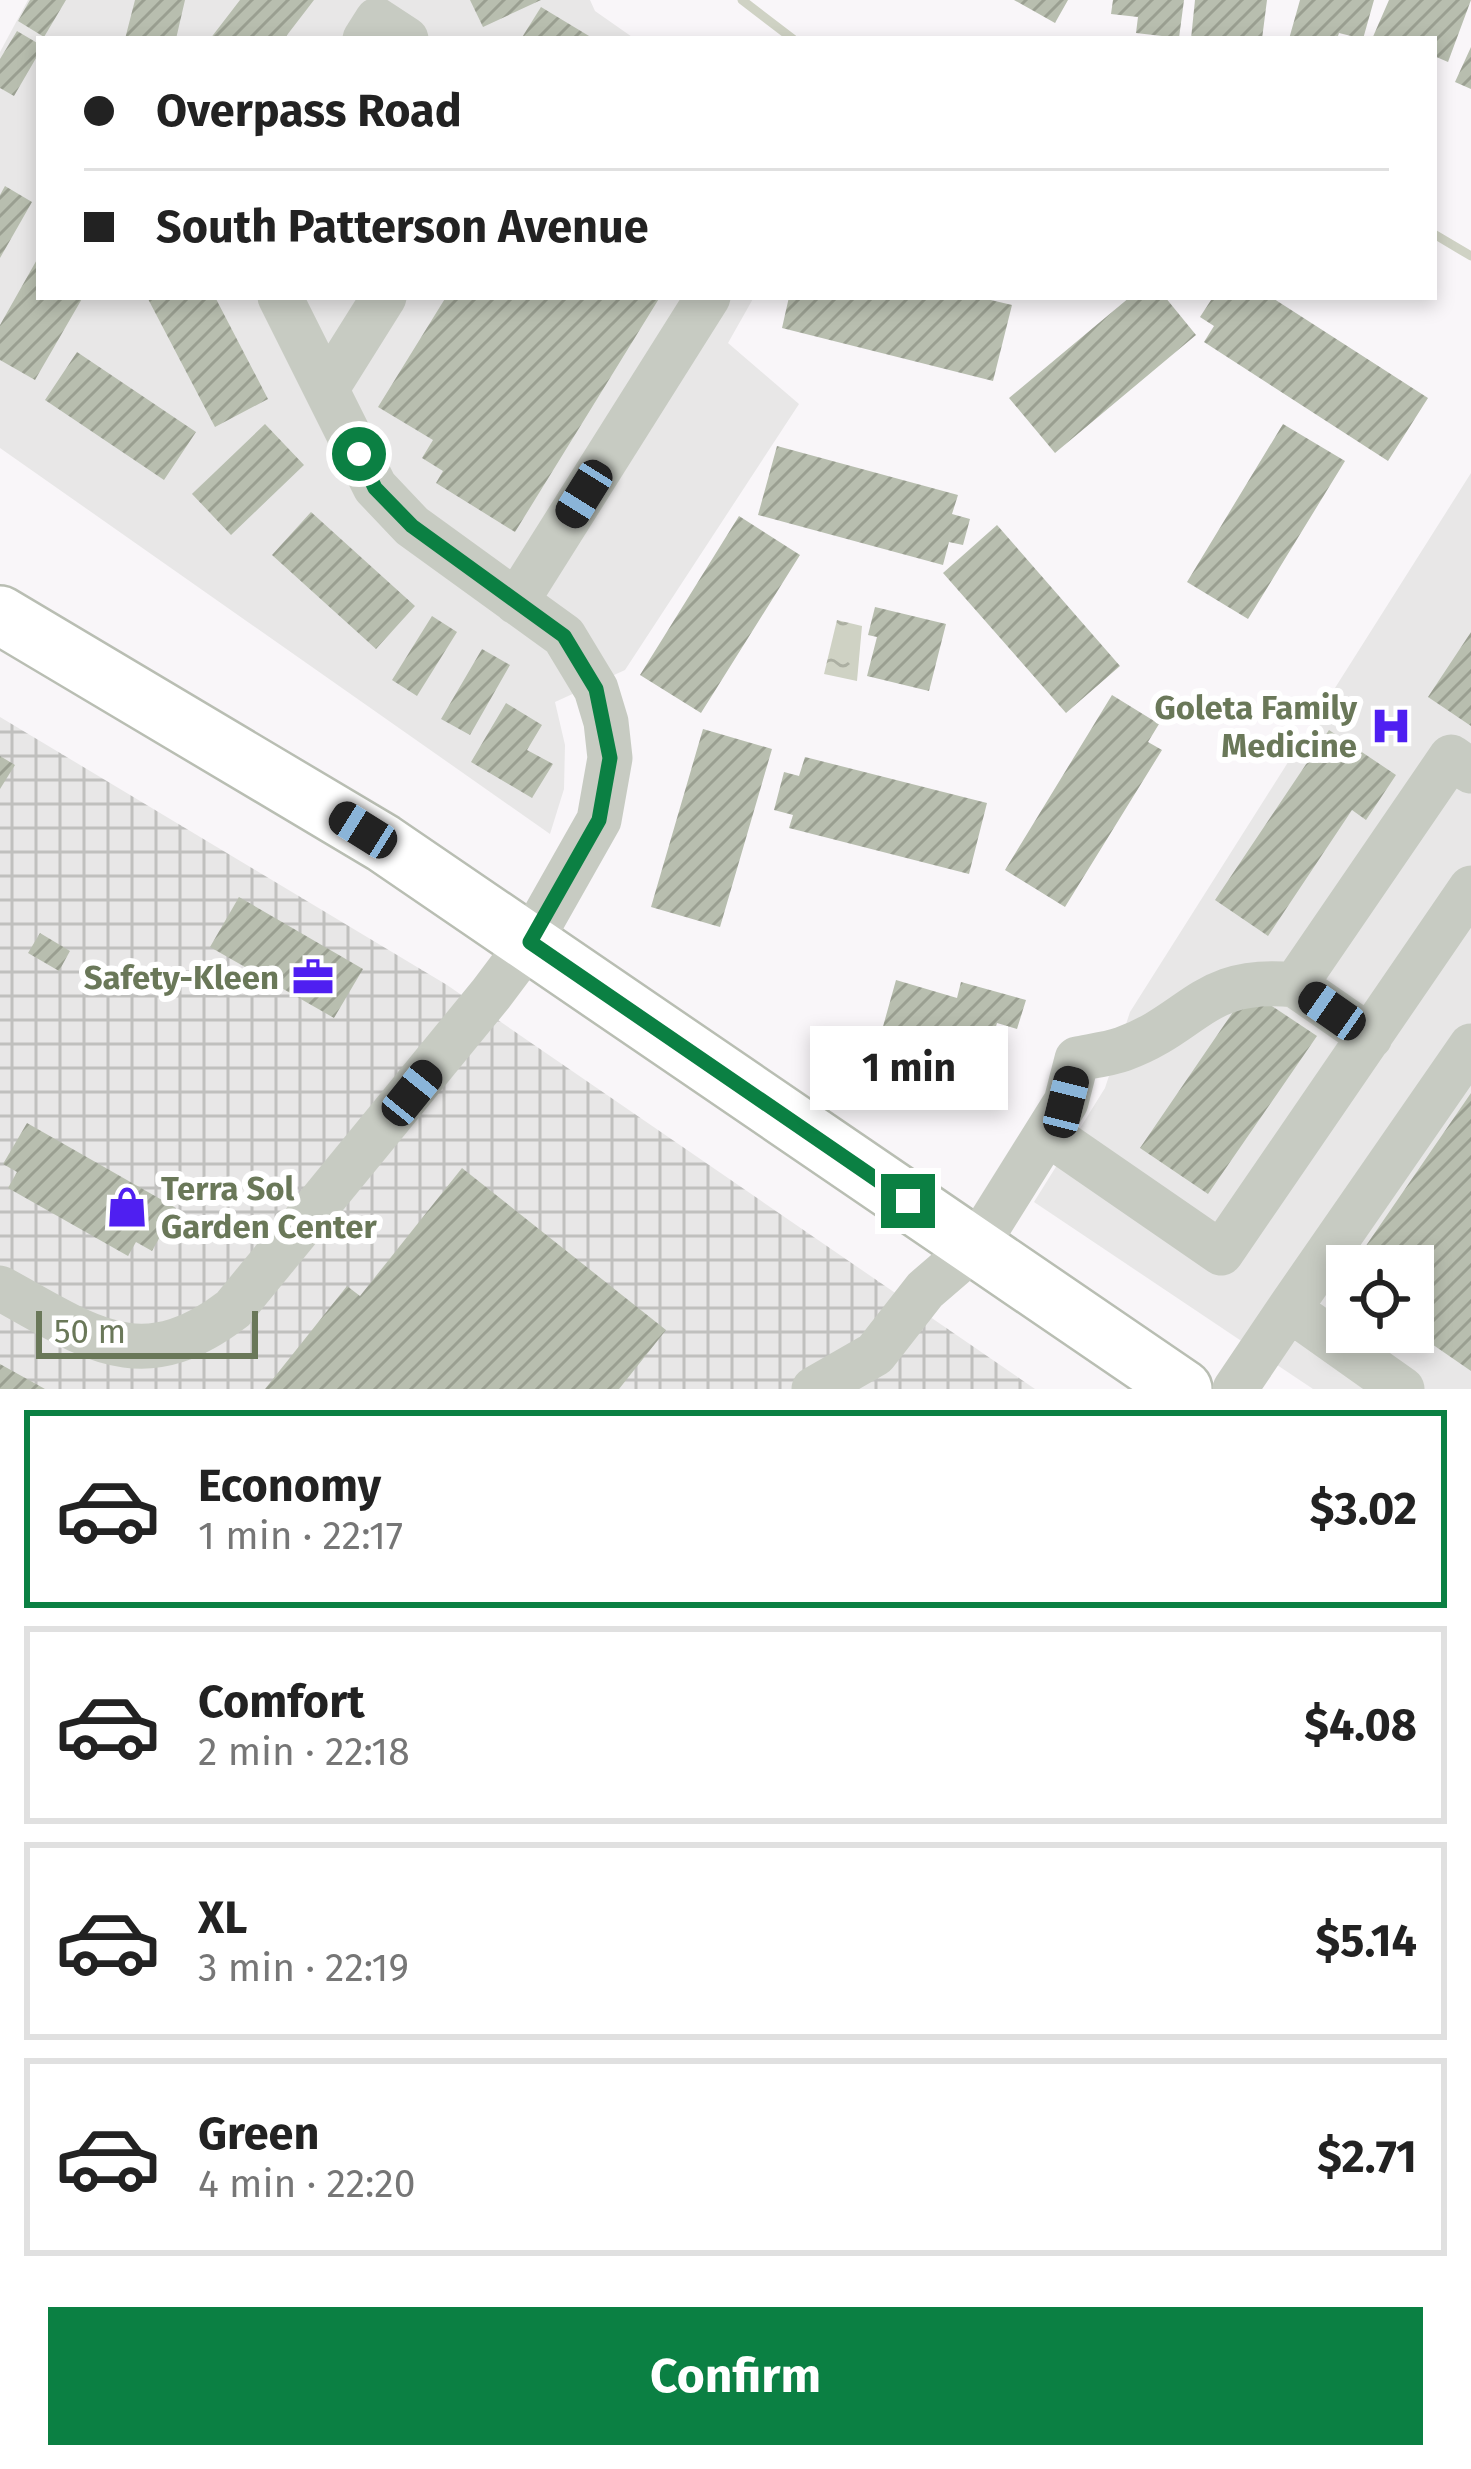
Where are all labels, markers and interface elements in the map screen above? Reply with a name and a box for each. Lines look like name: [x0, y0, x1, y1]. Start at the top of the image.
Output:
text: Overpass Road: [156, 84, 462, 138]
text: South Patterson Avenue: [156, 200, 649, 254]
route start: [332, 427, 386, 481]
car: [550, 454, 618, 534]
place label: Goleta Family Medicine: [1154, 688, 1358, 766]
hospital icon: Goleta Family Medicine: [1368, 703, 1414, 749]
car: [323, 796, 403, 864]
office icon: Safety-Kleen: [290, 954, 336, 1000]
place label: Safety-Kleen: [84, 958, 279, 998]
car: [1292, 976, 1372, 1046]
callout: 1 min: [809, 1027, 1007, 1111]
text: 1 min: [862, 1045, 956, 1091]
car: [375, 1054, 449, 1132]
car: [1040, 1063, 1092, 1141]
place label: Terra Sol Garden Center: [161, 1169, 377, 1247]
route end: [881, 1174, 935, 1228]
shop icon: Terra Sol Garden Center: [104, 1184, 150, 1230]
map controls: [1326, 1245, 1434, 1353]
button: locate: [1326, 1245, 1434, 1353]
scale bar: [36, 1305, 258, 1358]
text: 50 m: [54, 1312, 126, 1352]
icon: car: [54, 1455, 162, 1563]
text: Economy: [198, 1459, 381, 1513]
text: $3.02: [1310, 1482, 1417, 1536]
text: 1 min · 22:17: [198, 1513, 403, 1559]
icon: car: [54, 1671, 162, 1779]
text: Comfort: [198, 1675, 365, 1729]
text: $4.08: [1304, 1698, 1417, 1752]
text: 2 min · 22:18: [198, 1729, 410, 1775]
icon: car: [54, 1887, 162, 1995]
text: XL: [198, 1891, 247, 1945]
text: $5.14: [1316, 1914, 1417, 1968]
text: 3 min · 22:19: [198, 1945, 409, 1991]
icon: car: [54, 2103, 162, 2211]
text: Green: [198, 2107, 319, 2161]
text: $2.71: [1317, 2130, 1417, 2184]
text: 4 min · 22:20: [198, 2161, 415, 2207]
button: Confirm: [48, 2307, 1423, 2445]

